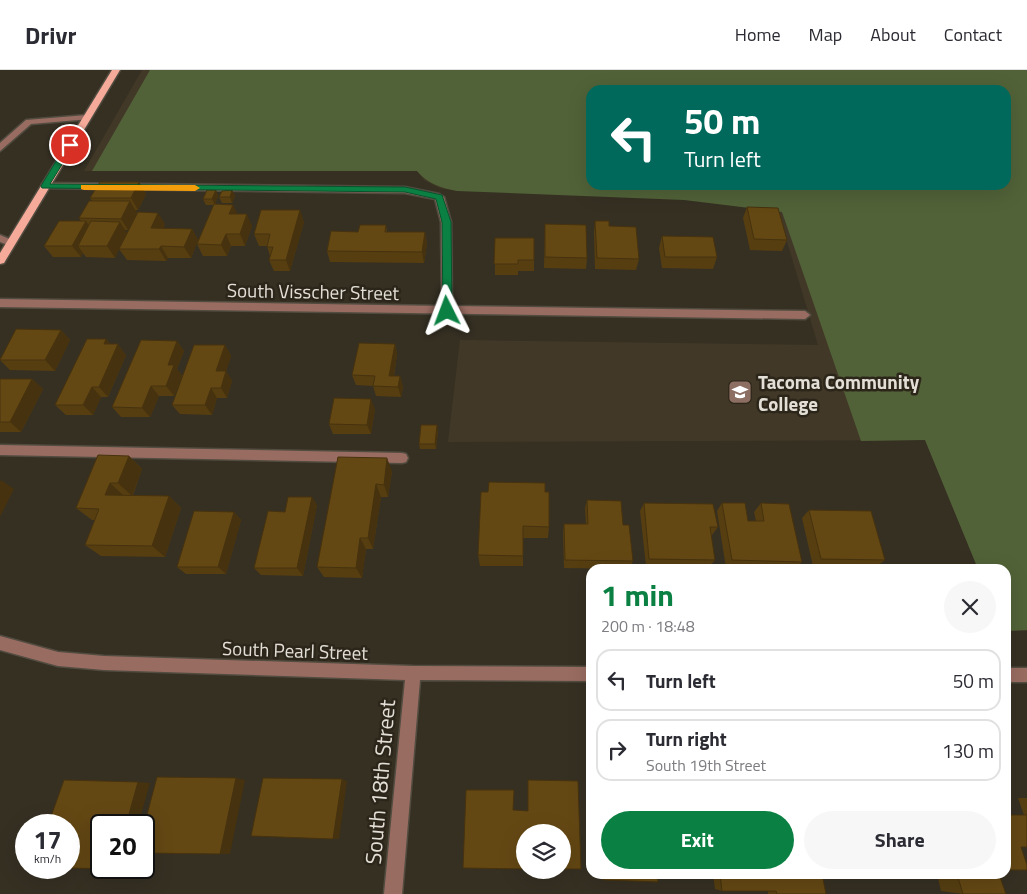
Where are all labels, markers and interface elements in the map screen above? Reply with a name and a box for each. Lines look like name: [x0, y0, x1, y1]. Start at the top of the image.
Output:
text: Drivr: [25, 17, 76, 53]
text: Home: [735, 21, 781, 48]
text: Map: [809, 21, 842, 48]
text: About: [870, 21, 916, 48]
text: Contact: [944, 21, 1002, 48]
text: 50 m: [684, 94, 760, 148]
icon: left: [601, 105, 666, 170]
pin: [49, 124, 91, 166]
icon: arrive: [56, 131, 84, 159]
text: Turn left: [684, 142, 761, 176]
street label: South Visscher Street: [227, 275, 400, 307]
position arrow: [420, 284, 472, 336]
place label: Tacoma Community College: [758, 367, 920, 418]
school or university icon: Tacoma Community College: [727, 379, 753, 405]
text: 1 min: [601, 572, 674, 618]
button: close: [944, 581, 996, 633]
text: 200 m · 18:48: [601, 614, 695, 638]
street label: South Pearl Street: [222, 633, 369, 667]
icon: left: [603, 666, 631, 694]
text: Turn left: [646, 666, 716, 695]
text: 50 m: [953, 666, 994, 695]
street label: South 18th Street: [356, 698, 404, 866]
text: Turn right: [646, 724, 727, 753]
icon: right: [603, 736, 631, 764]
text: 130 m: [942, 736, 994, 765]
text: South 19th Street: [646, 753, 766, 777]
button: Exit: [601, 811, 794, 869]
button: Share: [804, 811, 996, 869]
speed limit sign: 20: [90, 814, 155, 879]
text: 17: [33, 821, 62, 859]
map controls: [516, 824, 571, 879]
button: layers: [516, 824, 571, 879]
text: km/h: [34, 849, 61, 868]

